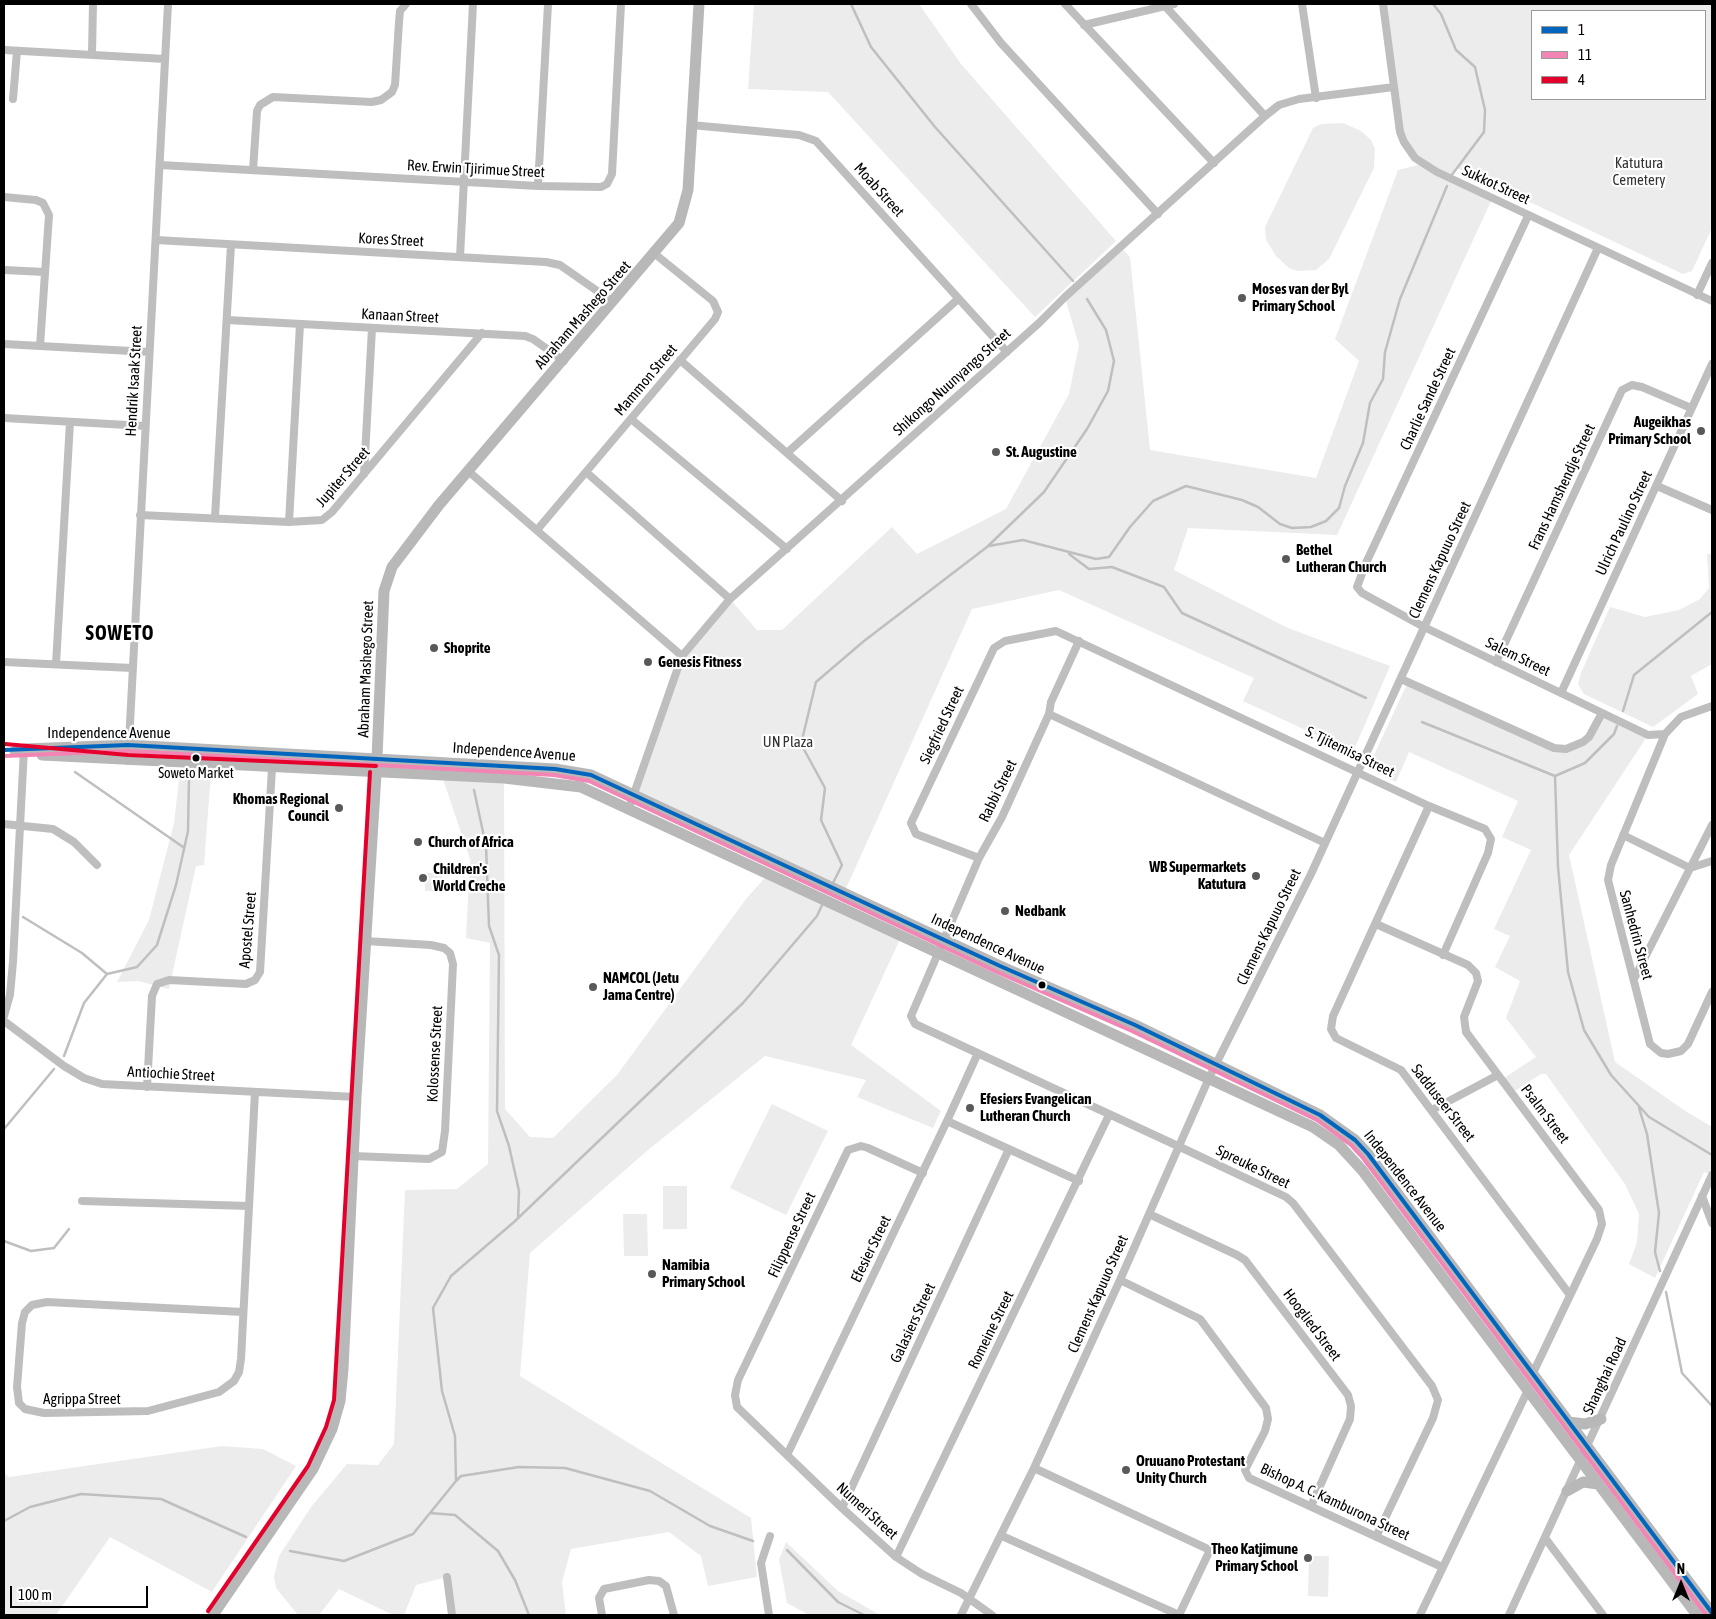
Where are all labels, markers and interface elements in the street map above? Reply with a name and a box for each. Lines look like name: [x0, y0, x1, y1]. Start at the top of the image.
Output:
legend: [1531, 10, 1706, 100]
text: 1: [1578, 21, 1585, 38]
text: 11: [1578, 46, 1592, 63]
text: 4: [1578, 71, 1585, 88]
park label: Katutura Cemetery: [1613, 154, 1665, 189]
street label: Rev. Erwin Tjirimue Street: [407, 156, 545, 182]
street label: Moab Street: [850, 159, 908, 221]
street label: Sukkot Street: [1459, 161, 1533, 209]
street label: Kores Street: [358, 229, 424, 251]
street label: Abraham Mashego Street: [531, 257, 635, 373]
place label: Moses van der Byl Primary School: [1252, 280, 1349, 315]
marker: Moses van der Byl Primary School: [1236, 292, 1248, 304]
street label: Kanaan Street: [361, 305, 439, 327]
street label: Shikongo Nuunyango Street: [890, 324, 1014, 440]
street label: Hendrik Isaak Street: [122, 325, 146, 437]
street label: Mammon Street: [611, 341, 681, 419]
street label: Charlie Sande Street: [1396, 345, 1460, 453]
place label: Augeikhas Primary School: [1608, 413, 1691, 448]
street label: Frans Hamshendje Street: [1525, 421, 1599, 553]
marker: Augeikhas Primary School: [1695, 425, 1707, 437]
place label: St. Augustine: [1006, 443, 1077, 461]
street label: Jupiter Street: [312, 444, 374, 510]
marker: St. Augustine: [990, 446, 1002, 458]
street label: Ulrich Paulino Street: [1592, 468, 1656, 578]
street label: Clemens Kapuuo Street: [1405, 499, 1475, 621]
place label: Bethel Lutheran Church: [1296, 541, 1386, 576]
marker: Bethel Lutheran Church: [1280, 553, 1292, 565]
street label: Abraham Mashego Street: [355, 600, 377, 738]
district label: SOWETO: [85, 622, 155, 646]
street label: Salem Street: [1483, 634, 1553, 680]
place label: Shoprite: [444, 639, 491, 657]
marker: Shoprite: [428, 642, 440, 654]
place label: Genesis Fitness: [658, 653, 741, 671]
marker: Genesis Fitness: [642, 656, 654, 668]
street label: Siegfried Street: [916, 683, 968, 767]
street label: S. Tjitemisa Street: [1303, 723, 1397, 781]
street label: Independence Avenue: [47, 724, 171, 742]
park label: UN Plaza: [763, 733, 813, 751]
street label: Independence Avenue: [452, 739, 576, 765]
marker: Soweto Market: [191, 753, 201, 763]
street label: Rabbi Street: [975, 757, 1021, 825]
place label: Soweto Market: [158, 766, 234, 782]
place label: Khomas Regional Council: [233, 790, 329, 825]
marker: Khomas Regional Council: [333, 802, 345, 814]
place label: Church of Africa: [428, 833, 514, 851]
marker: Church of Africa: [412, 836, 424, 848]
place label: WB Supermarkets Katutura: [1149, 858, 1246, 893]
place label: Children's World Creche: [433, 860, 505, 895]
street label: Clemens Kapuuo Street: [1233, 866, 1305, 988]
marker: WB Supermarkets Katutura: [1250, 870, 1262, 882]
marker: Children's World Creche: [417, 872, 429, 884]
street label: Sanhedrin Street: [1615, 888, 1657, 982]
street label: Apostel Street: [236, 891, 260, 969]
place label: Nedbank: [1015, 902, 1066, 920]
marker: Nedbank: [999, 905, 1011, 917]
street label: Independence Avenue: [928, 910, 1048, 978]
place label: NAMCOL (Jetu Jama Centre): [603, 969, 679, 1004]
unlabelled marker: [1037, 980, 1047, 990]
marker: NAMCOL (Jetu Jama Centre): [587, 981, 599, 993]
street label: Kolossense Street: [423, 1005, 447, 1103]
street label: Sadduseer Street: [1407, 1061, 1479, 1145]
street label: Antiochie Street: [127, 1063, 215, 1085]
street label: Psalm Street: [1517, 1081, 1573, 1147]
place label: Efesiers Evangelican Lutheran Church: [980, 1090, 1092, 1125]
marker: Efesiers Evangelican Lutheran Church: [964, 1102, 976, 1114]
street label: Independence Avenue: [1360, 1127, 1450, 1235]
street label: Spreuke Street: [1213, 1141, 1293, 1193]
street label: Filippense Street: [764, 1189, 820, 1281]
street label: Efesier Street: [847, 1213, 895, 1285]
street label: Clemens Kapuuo Street: [1064, 1232, 1132, 1356]
place label: Namibia Primary School: [662, 1256, 745, 1291]
marker: Namibia Primary School: [646, 1268, 658, 1280]
street label: Galasiers Street: [887, 1280, 939, 1366]
street label: Hooglied Street: [1279, 1285, 1345, 1365]
street label: Romeine Street: [964, 1288, 1018, 1372]
street label: Shanghai Road: [1579, 1335, 1631, 1417]
street label: Agrippa Street: [43, 1390, 121, 1408]
place label: Oruuano Protestant Unity Church: [1136, 1452, 1245, 1487]
street label: Bishop A. C. Kamburona Street: [1257, 1459, 1413, 1545]
marker: Oruuano Protestant Unity Church: [1120, 1464, 1132, 1476]
street label: Numeri Street: [833, 1479, 901, 1543]
place label: Theo Katjimune Primary School: [1211, 1540, 1298, 1575]
marker: Theo Katjimune Primary School: [1302, 1552, 1314, 1564]
north arrow: [1656, 1559, 1706, 1609]
text: N: [1677, 1561, 1685, 1577]
scale bar: [12, 1576, 150, 1608]
text: 100 m: [18, 1586, 52, 1603]

